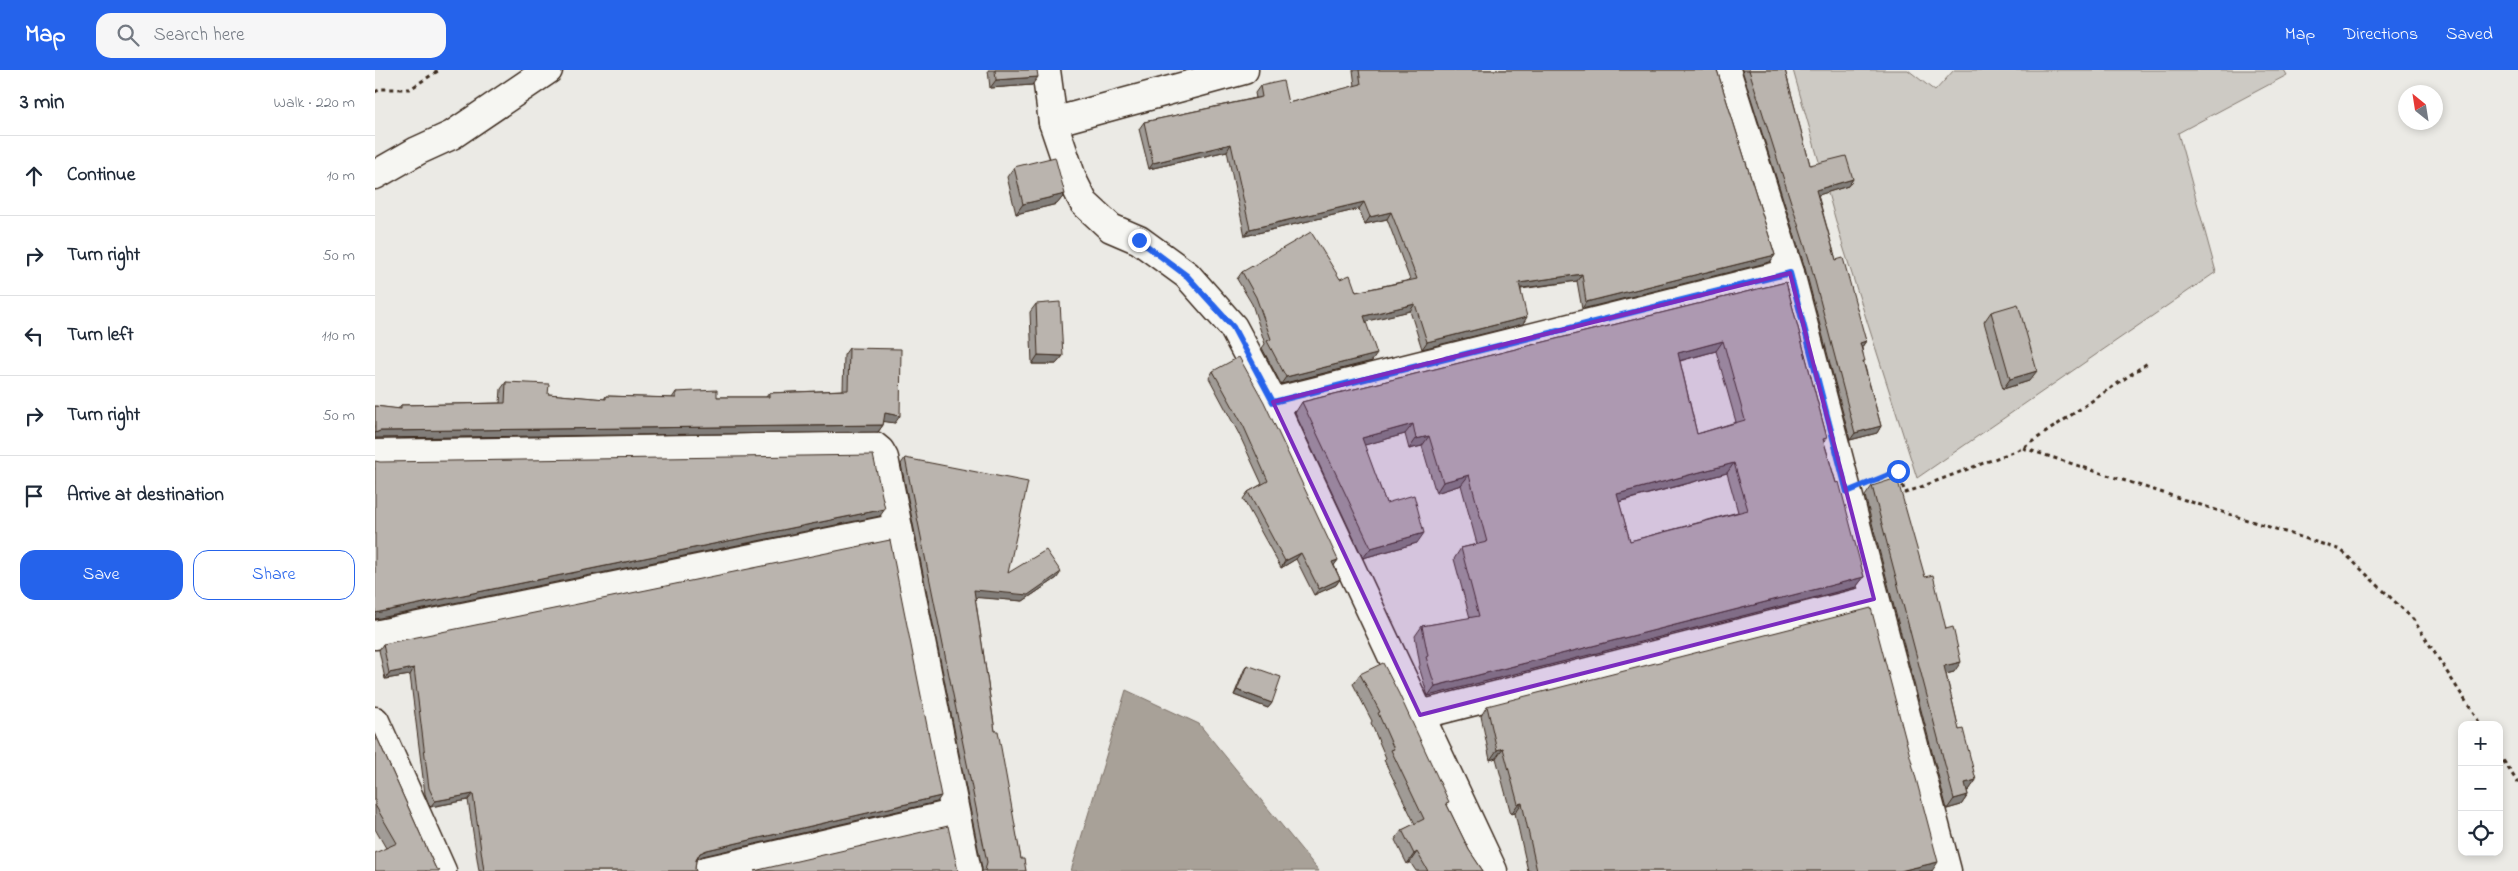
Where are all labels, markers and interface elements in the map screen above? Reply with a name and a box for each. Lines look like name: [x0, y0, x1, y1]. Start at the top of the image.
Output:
search box: [96, 13, 446, 58]
text: Map: [25, 18, 66, 53]
icon: search: [114, 21, 142, 49]
text: Search here: [154, 22, 245, 49]
text: Map: [2285, 22, 2315, 48]
text: Directions: [2343, 22, 2418, 48]
text: Saved: [2446, 22, 2493, 48]
north arrow: [2398, 85, 2443, 130]
text: 3 min: [20, 88, 64, 118]
text: Walk · 220 m: [274, 91, 355, 115]
icon: ahead: [20, 162, 48, 190]
text: Continue: [67, 162, 135, 189]
text: 10 m: [327, 164, 355, 188]
route end: [1128, 229, 1151, 252]
icon: right: [20, 242, 48, 270]
text: Turn right: [67, 242, 140, 269]
text: 50 m: [323, 244, 355, 268]
icon: left: [20, 322, 48, 350]
text: Turn left: [67, 322, 134, 349]
text: 110 m: [321, 324, 355, 348]
icon: right: [20, 402, 48, 430]
text: Turn right: [67, 402, 140, 429]
text: 50 m: [323, 404, 355, 428]
route start: [1887, 460, 1910, 483]
icon: arrive: [20, 482, 48, 510]
text: Arrive at destination: [67, 482, 224, 509]
button: Save: [20, 550, 183, 600]
button: Share: [193, 550, 355, 600]
map controls: [2458, 721, 2503, 856]
button: +: [2458, 721, 2503, 766]
button: −: [2458, 766, 2503, 811]
button: locate: [2458, 811, 2503, 856]

